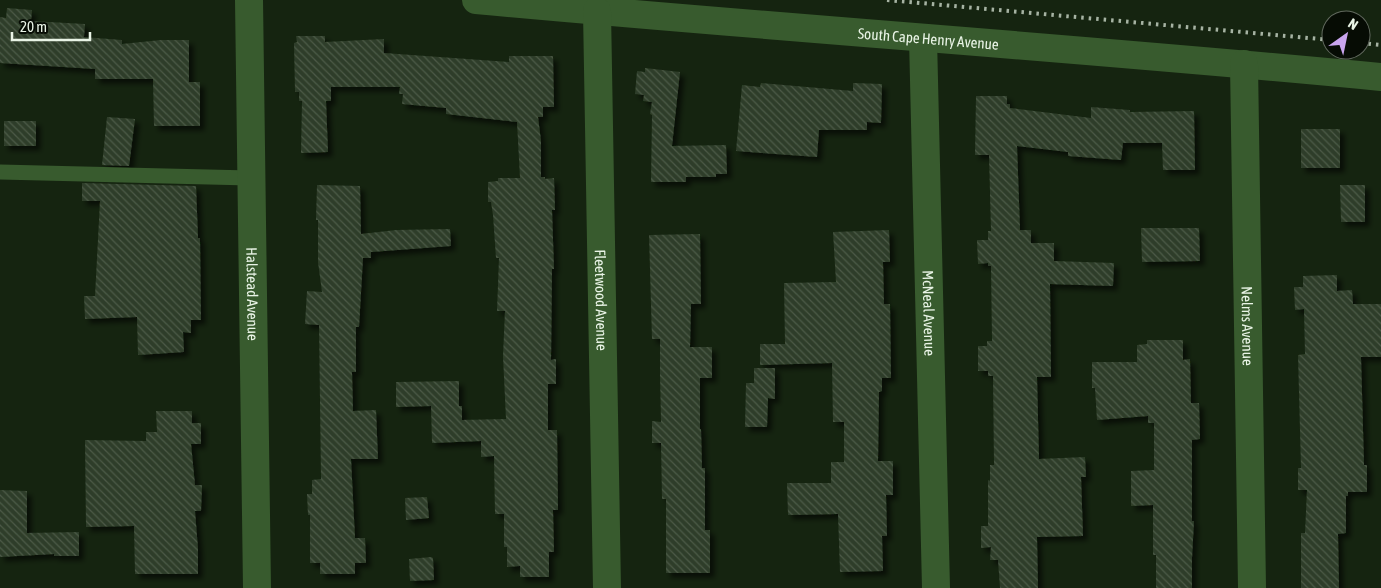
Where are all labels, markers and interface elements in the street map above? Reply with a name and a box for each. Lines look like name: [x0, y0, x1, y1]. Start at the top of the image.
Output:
scale bar: [12, 10, 90, 42]
north arrow: [1321, 10, 1371, 60]
text: N: [1345, 15, 1361, 33]
text: 20 m: [20, 18, 47, 35]
street label: South Cape Henry Avenue: [857, 24, 1000, 52]
street label: Halstead Avenue: [244, 247, 262, 341]
street label: Fleetwood Avenue: [592, 249, 611, 351]
street label: McNeal Avenue: [920, 270, 939, 356]
street label: Nelms Avenue: [1239, 286, 1257, 366]

